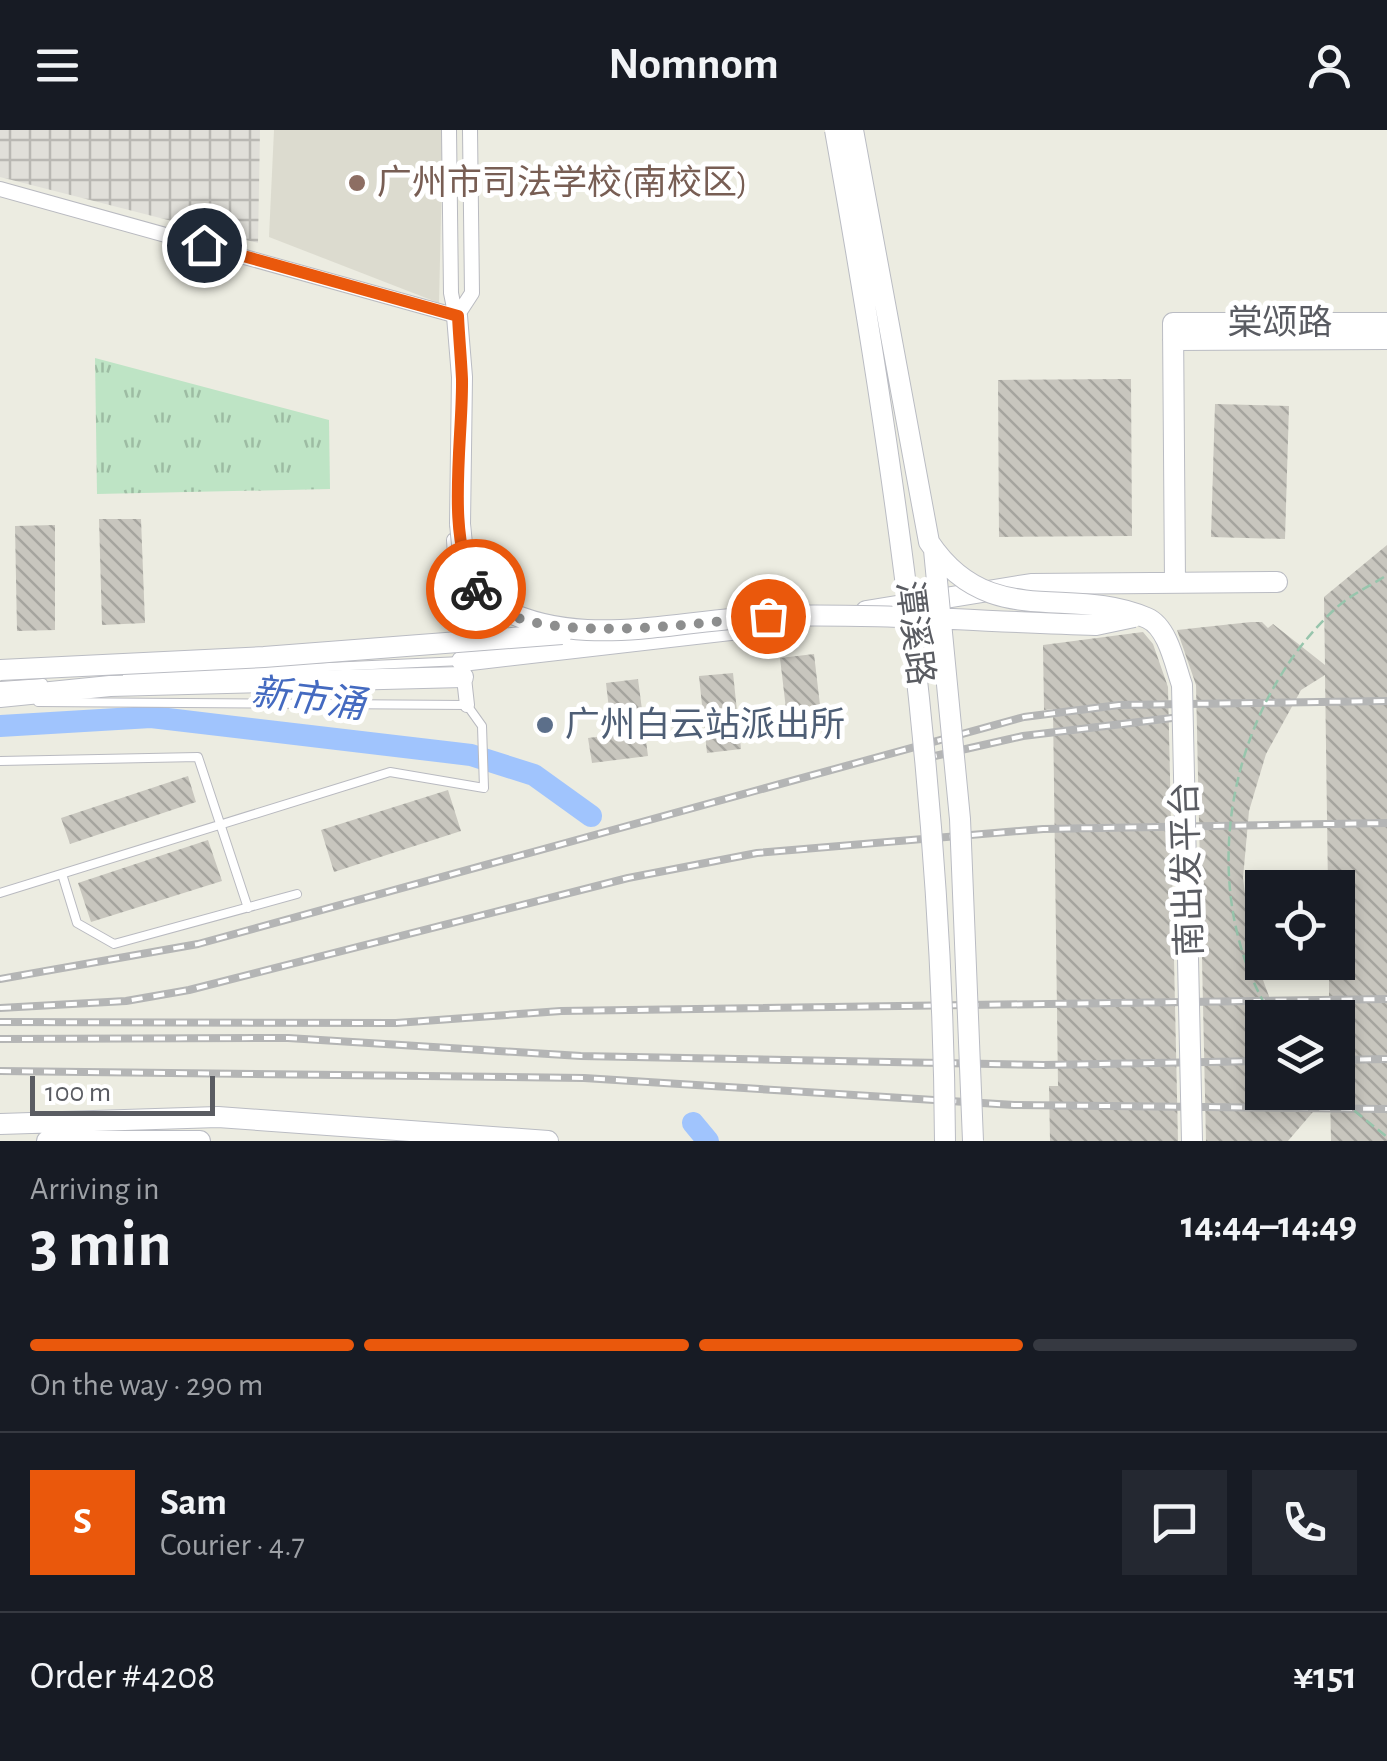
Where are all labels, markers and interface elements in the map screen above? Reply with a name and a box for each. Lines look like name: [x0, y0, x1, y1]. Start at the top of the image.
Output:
icon: menu: [30, 38, 85, 93]
icon: person: [1302, 38, 1357, 93]
text: Nomnom: [608, 42, 779, 87]
place label: 广州市司法学校(南校区): [377, 164, 748, 201]
marker: 广州市司法学校(南校区): [346, 172, 368, 194]
pin: [162, 203, 247, 288]
icon: home: [177, 218, 232, 273]
street label: 棠颂路: [1227, 304, 1333, 341]
courier: [426, 539, 526, 639]
icon: bike: [449, 562, 504, 617]
pin: [726, 574, 811, 659]
street label: 潭溪路: [890, 579, 940, 687]
icon: bag: [741, 589, 796, 644]
water label: 新市涌: [249, 671, 371, 726]
place label: 广州白云站派出所: [565, 706, 845, 743]
marker: 广州白云站派出所: [534, 714, 556, 736]
street label: 南出发平台: [1165, 781, 1209, 957]
map controls: [1245, 870, 1355, 1110]
button: locate: [1245, 870, 1355, 980]
button: layers: [1245, 1000, 1355, 1110]
scale bar: [30, 1071, 215, 1116]
text: 100 m: [45, 1079, 111, 1107]
text: Arriving in: [30, 1173, 159, 1205]
text: 14:44–14:49: [1181, 1207, 1357, 1245]
text: 3 min: [30, 1213, 172, 1278]
text: On the way · 290 m: [30, 1369, 263, 1401]
button: chat: [1122, 1470, 1227, 1575]
button: phone: [1252, 1470, 1357, 1575]
text: Sam: [160, 1484, 227, 1522]
text: S: [73, 1503, 92, 1541]
text: Courier · 4.7: [160, 1529, 305, 1561]
text: Order #4208: [30, 1658, 215, 1696]
text: ¥151: [1293, 1658, 1357, 1696]

